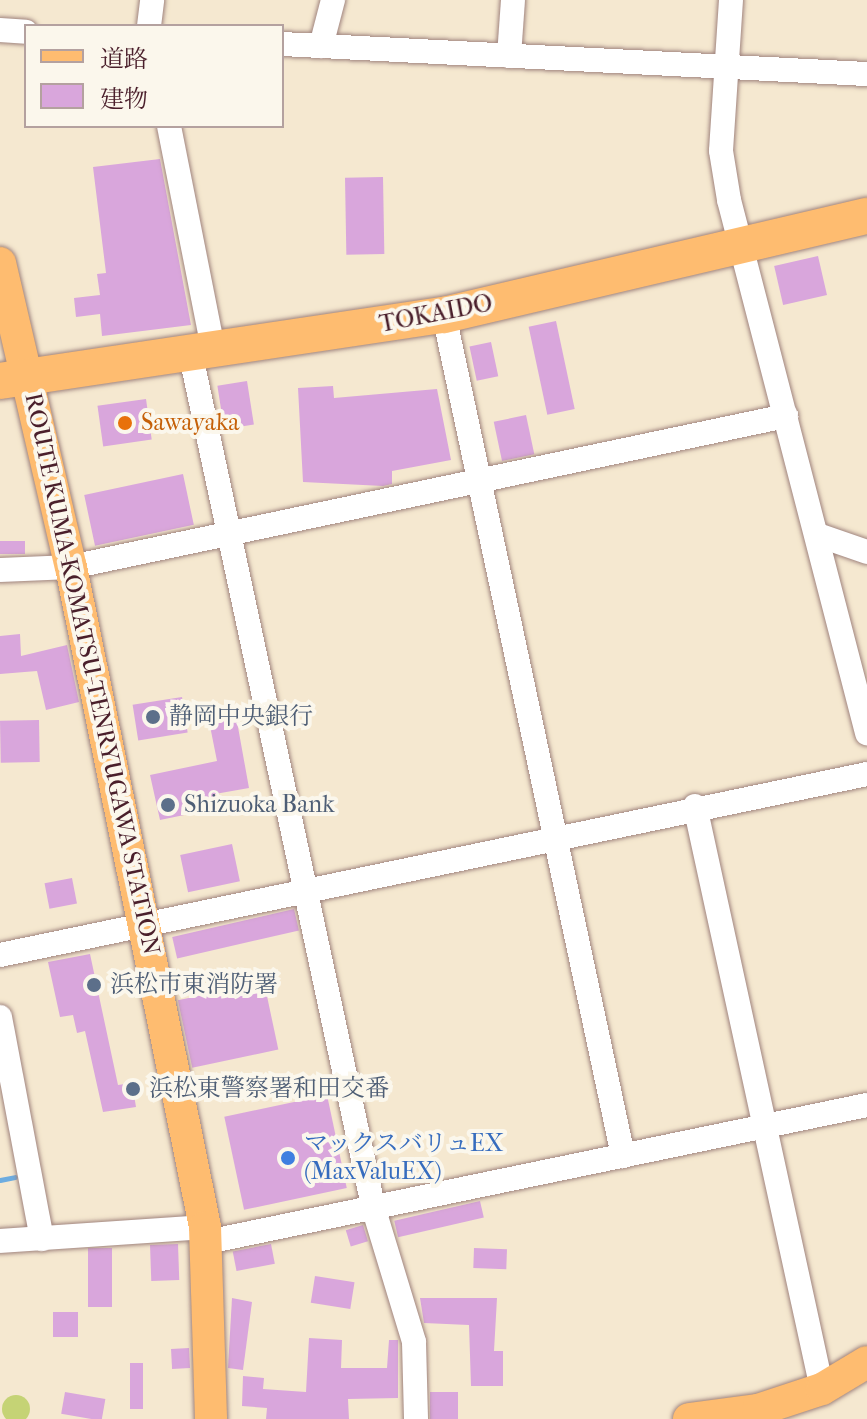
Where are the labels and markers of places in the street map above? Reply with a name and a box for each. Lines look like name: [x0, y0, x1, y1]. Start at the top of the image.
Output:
place label: Sawayaka: [141, 409, 239, 437]
marker: Sawayaka: [116, 414, 134, 432]
place label: 静岡中央銀行: [169, 703, 313, 731]
marker: 静岡中央銀行: [144, 708, 162, 726]
place label: Shizuoka Bank: [184, 791, 335, 819]
marker: Shizuoka Bank: [159, 796, 177, 814]
place label: 浜松市東消防署: [110, 971, 278, 999]
marker: 浜松市東消防署: [85, 976, 103, 994]
place label: 浜松東警察署和田交番: [149, 1075, 389, 1103]
marker: 浜松東警察署和田交番: [124, 1080, 142, 1098]
place label: マックスバリュEX (MaxValuEX): [304, 1130, 505, 1186]
marker: マックスバリュEX (MaxValuEX): [279, 1149, 297, 1167]

